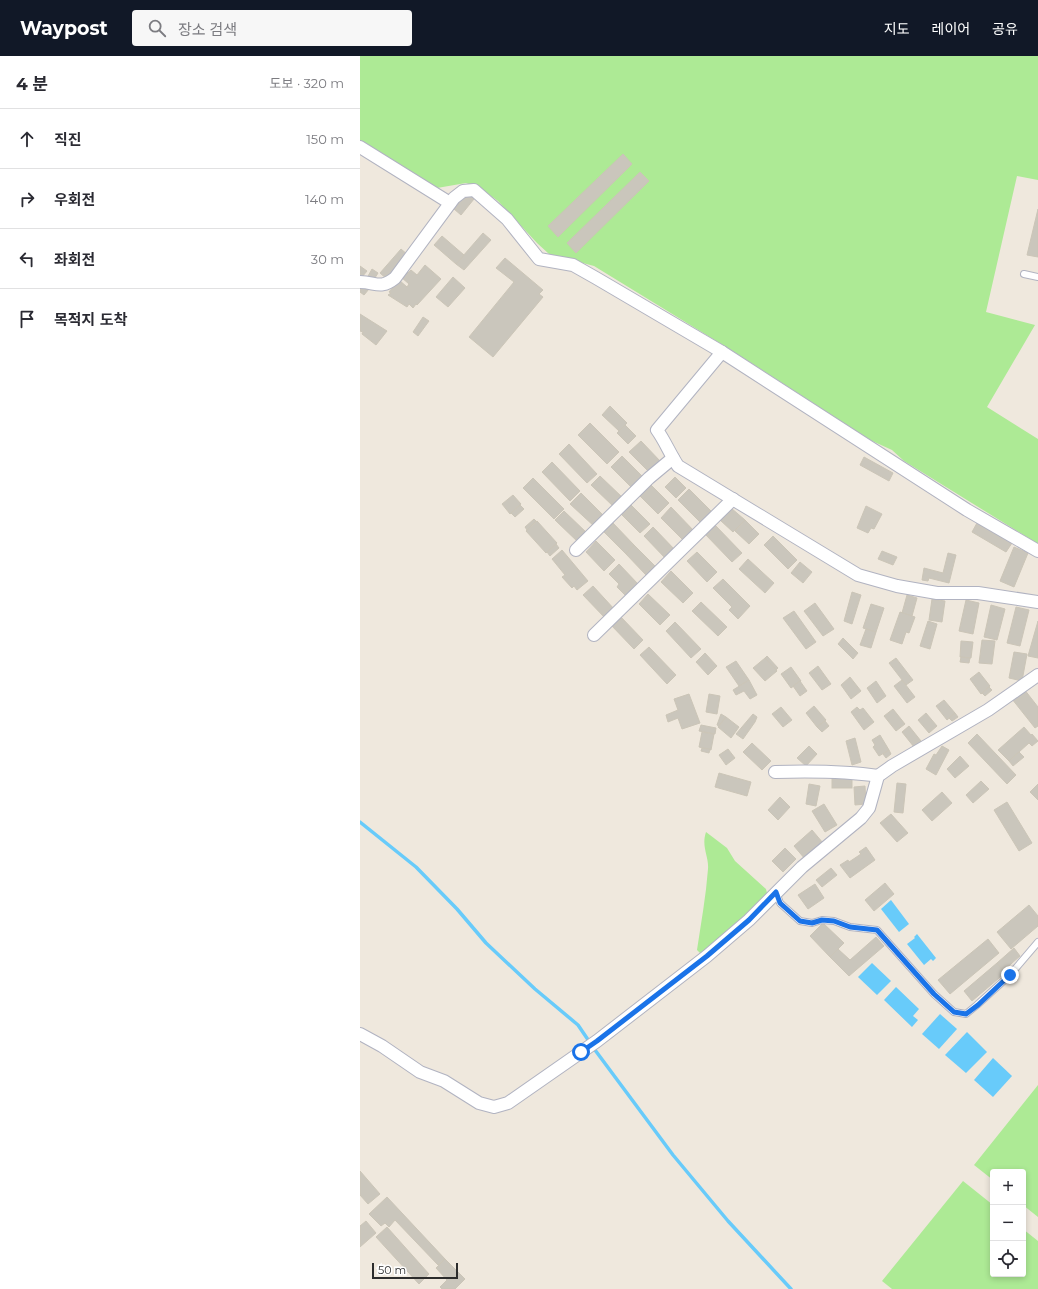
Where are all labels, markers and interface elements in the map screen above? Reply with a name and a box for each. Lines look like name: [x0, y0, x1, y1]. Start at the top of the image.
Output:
search box: [132, 10, 412, 46]
text: Waypost: [20, 17, 108, 40]
icon: search: [146, 17, 168, 39]
text: 장소 검색: [178, 20, 237, 39]
text: 지도: [884, 20, 910, 38]
text: 레이어: [932, 20, 970, 38]
text: 공유: [992, 20, 1018, 38]
text: 4 분: [16, 74, 48, 94]
text: 도보 · 320 m: [270, 75, 344, 91]
icon: ahead: [16, 128, 38, 150]
text: 직진: [54, 130, 82, 149]
text: 150 m: [306, 131, 344, 147]
icon: right: [16, 188, 38, 210]
text: 우회전: [54, 190, 95, 209]
text: 140 m: [305, 191, 344, 207]
icon: left: [16, 248, 38, 270]
text: 좌회전: [54, 250, 95, 269]
text: 30 m: [311, 251, 344, 267]
icon: arrive: [16, 308, 38, 330]
text: 목적지 도착: [54, 310, 127, 329]
route end: [1001, 966, 1019, 984]
route start: [572, 1043, 590, 1061]
map controls: [990, 1169, 1026, 1277]
button: +: [990, 1169, 1026, 1205]
button: −: [990, 1205, 1026, 1241]
button: locate: [990, 1241, 1026, 1277]
scale bar: [372, 1261, 458, 1280]
text: 50 m: [378, 1263, 406, 1277]

